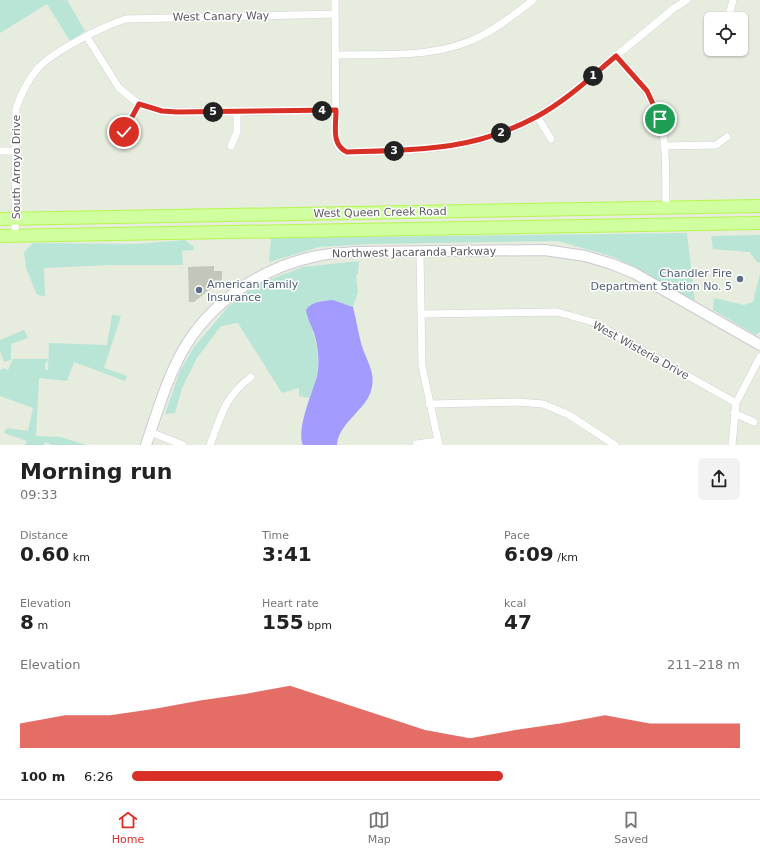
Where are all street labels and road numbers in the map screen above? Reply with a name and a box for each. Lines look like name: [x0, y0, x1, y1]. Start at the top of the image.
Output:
street label: West Canary Way: [173, 9, 270, 24]
street label: South Arroyo Drive: [10, 115, 23, 219]
street label: West Queen Creek Road: [313, 205, 447, 220]
street label: Northwest Jacaranda Parkway: [332, 245, 497, 260]
street label: West Wisteria Drive: [590, 319, 691, 382]

